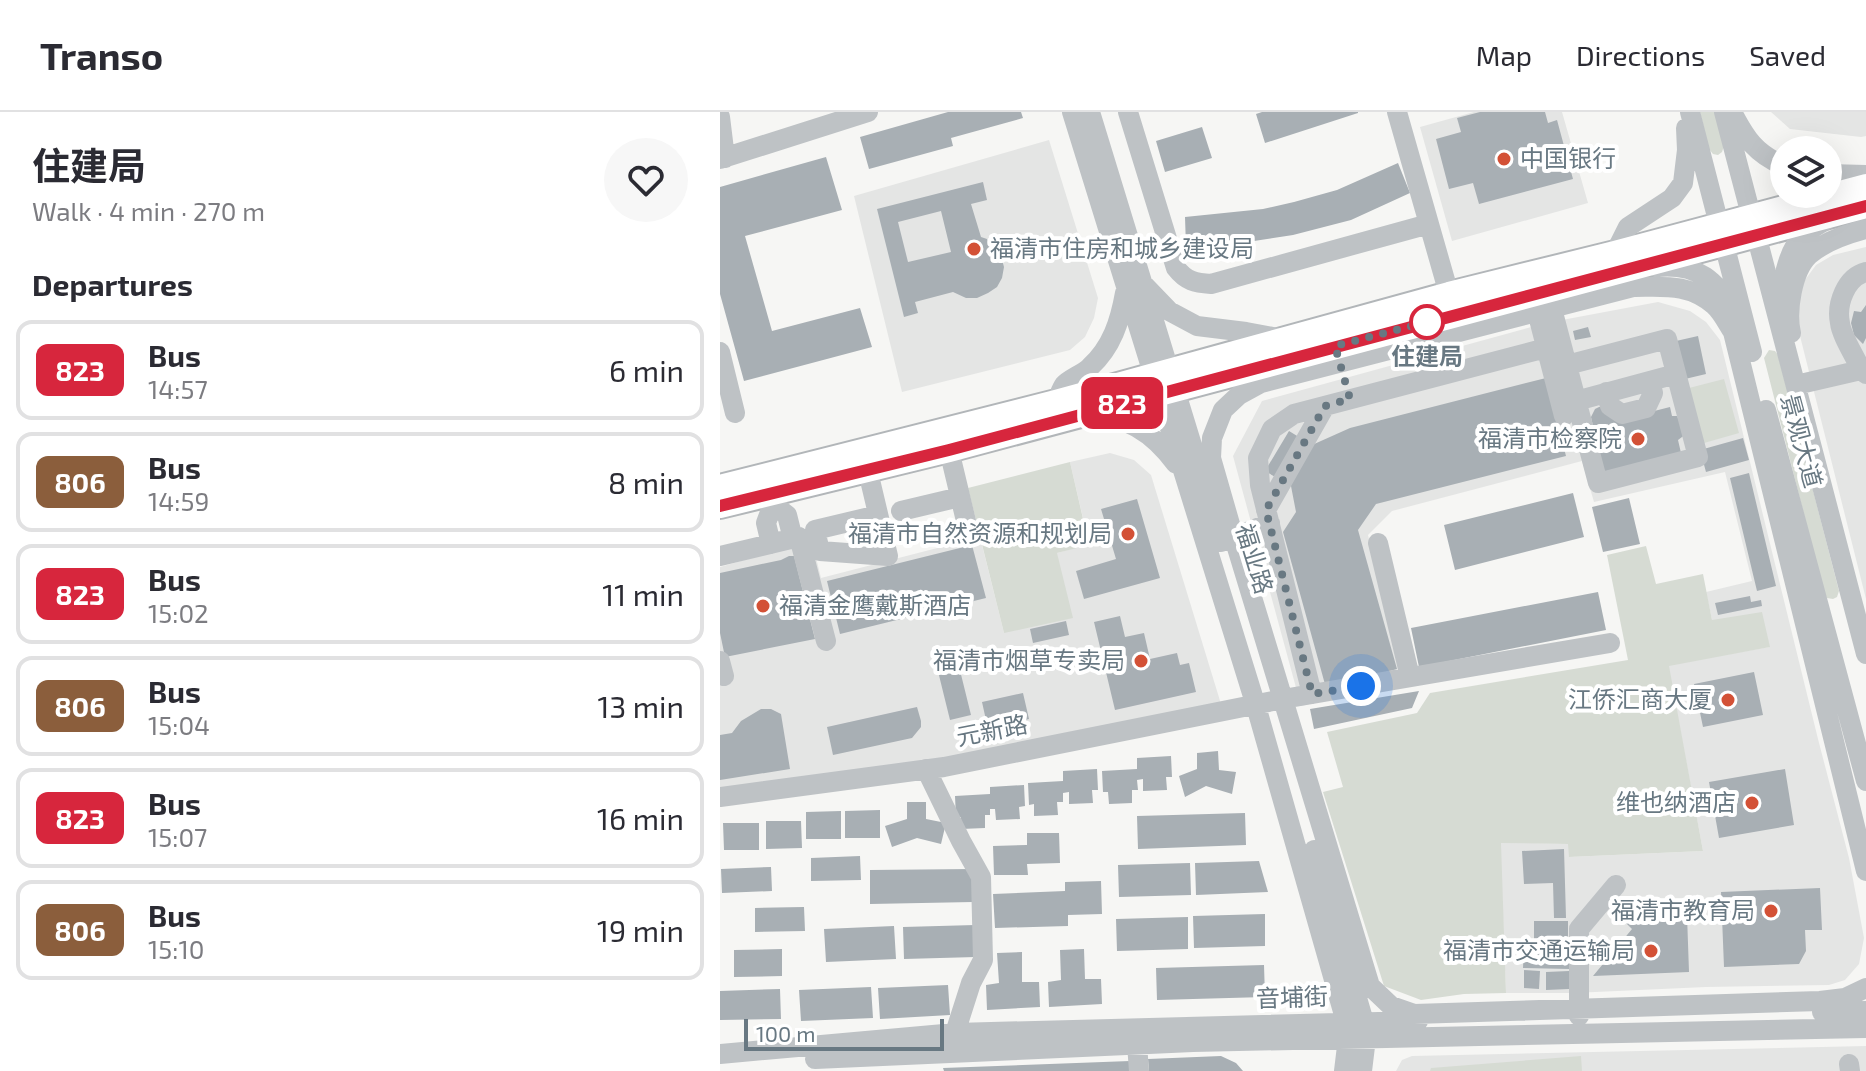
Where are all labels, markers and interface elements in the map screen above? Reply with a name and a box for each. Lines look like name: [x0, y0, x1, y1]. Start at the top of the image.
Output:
text: Transo: [40, 32, 163, 78]
text: Map: [1476, 38, 1532, 72]
text: Directions: [1576, 38, 1705, 72]
text: Saved: [1749, 38, 1826, 72]
map controls: [1770, 136, 1842, 208]
button: layers: [1770, 136, 1842, 208]
button: heart: [604, 138, 688, 222]
text: 住建局: [32, 142, 146, 188]
place label: 中国银行: [1520, 143, 1616, 172]
marker: 中国银行: [1495, 150, 1513, 168]
text: Walk · 4 min · 270 m: [32, 195, 265, 226]
place label: 福清市住房和城乡建设局: [990, 233, 1254, 262]
marker: 福清市住房和城乡建设局: [965, 240, 983, 258]
text: Departures: [32, 266, 193, 302]
marker: 住建局: [1410, 305, 1444, 339]
text: Bus: [148, 337, 201, 373]
place label: 住建局: [1391, 341, 1463, 370]
text: 6 min: [609, 352, 684, 388]
text: 823: [55, 353, 105, 387]
text: 14:57: [148, 373, 208, 404]
line badge: 823: [1076, 377, 1168, 429]
text: 823: [1097, 386, 1147, 420]
street label: 景观大道: [1776, 390, 1829, 491]
place label: 福清市检察院: [1478, 423, 1622, 452]
marker: 福清市检察院: [1629, 430, 1647, 448]
text: Bus: [148, 449, 201, 485]
text: 8 min: [608, 464, 684, 500]
text: 806: [54, 465, 106, 499]
text: 14:59: [148, 485, 209, 516]
place label: 福清市自然资源和规划局: [848, 518, 1112, 547]
street label: 福业路: [1231, 520, 1280, 597]
marker: 福清市自然资源和规划局: [1119, 525, 1137, 543]
text: Bus: [148, 561, 201, 597]
text: 11 min: [602, 576, 684, 612]
text: 823: [55, 577, 105, 611]
place label: 福清金鹰戴斯酒店: [779, 590, 971, 619]
text: 15:02: [148, 597, 209, 628]
marker: 福清金鹰戴斯酒店: [754, 597, 772, 615]
place label: 福清市烟草专卖局: [933, 645, 1125, 674]
marker: 福清市烟草专卖局: [1132, 652, 1150, 670]
your location: [1341, 666, 1381, 706]
text: Bus: [148, 673, 201, 709]
place label: 江侨汇商大厦: [1568, 684, 1712, 713]
text: 13 min: [598, 688, 684, 724]
text: 806: [54, 689, 106, 723]
marker: 江侨汇商大厦: [1719, 691, 1737, 709]
street label: 元新路: [954, 708, 1030, 751]
text: 15:04: [148, 709, 210, 740]
text: Bus: [148, 785, 201, 821]
place label: 维也纳酒店: [1616, 787, 1736, 816]
marker: 维也纳酒店: [1743, 794, 1761, 812]
text: 16 min: [597, 800, 684, 836]
text: 823: [55, 801, 105, 835]
text: 15:07: [148, 821, 207, 852]
place label: 福清市教育局: [1611, 895, 1755, 924]
text: Bus: [148, 897, 201, 933]
marker: 福清市教育局: [1762, 902, 1780, 920]
text: 19 min: [597, 912, 684, 948]
text: 806: [54, 913, 106, 947]
text: 15:10: [148, 933, 204, 964]
place label: 福清市交通运输局: [1443, 935, 1635, 964]
marker: 福清市交通运输局: [1642, 942, 1660, 960]
street label: 音埔街: [1255, 981, 1328, 1012]
scale bar: [744, 1015, 944, 1051]
text: 100 m: [756, 1020, 815, 1046]

